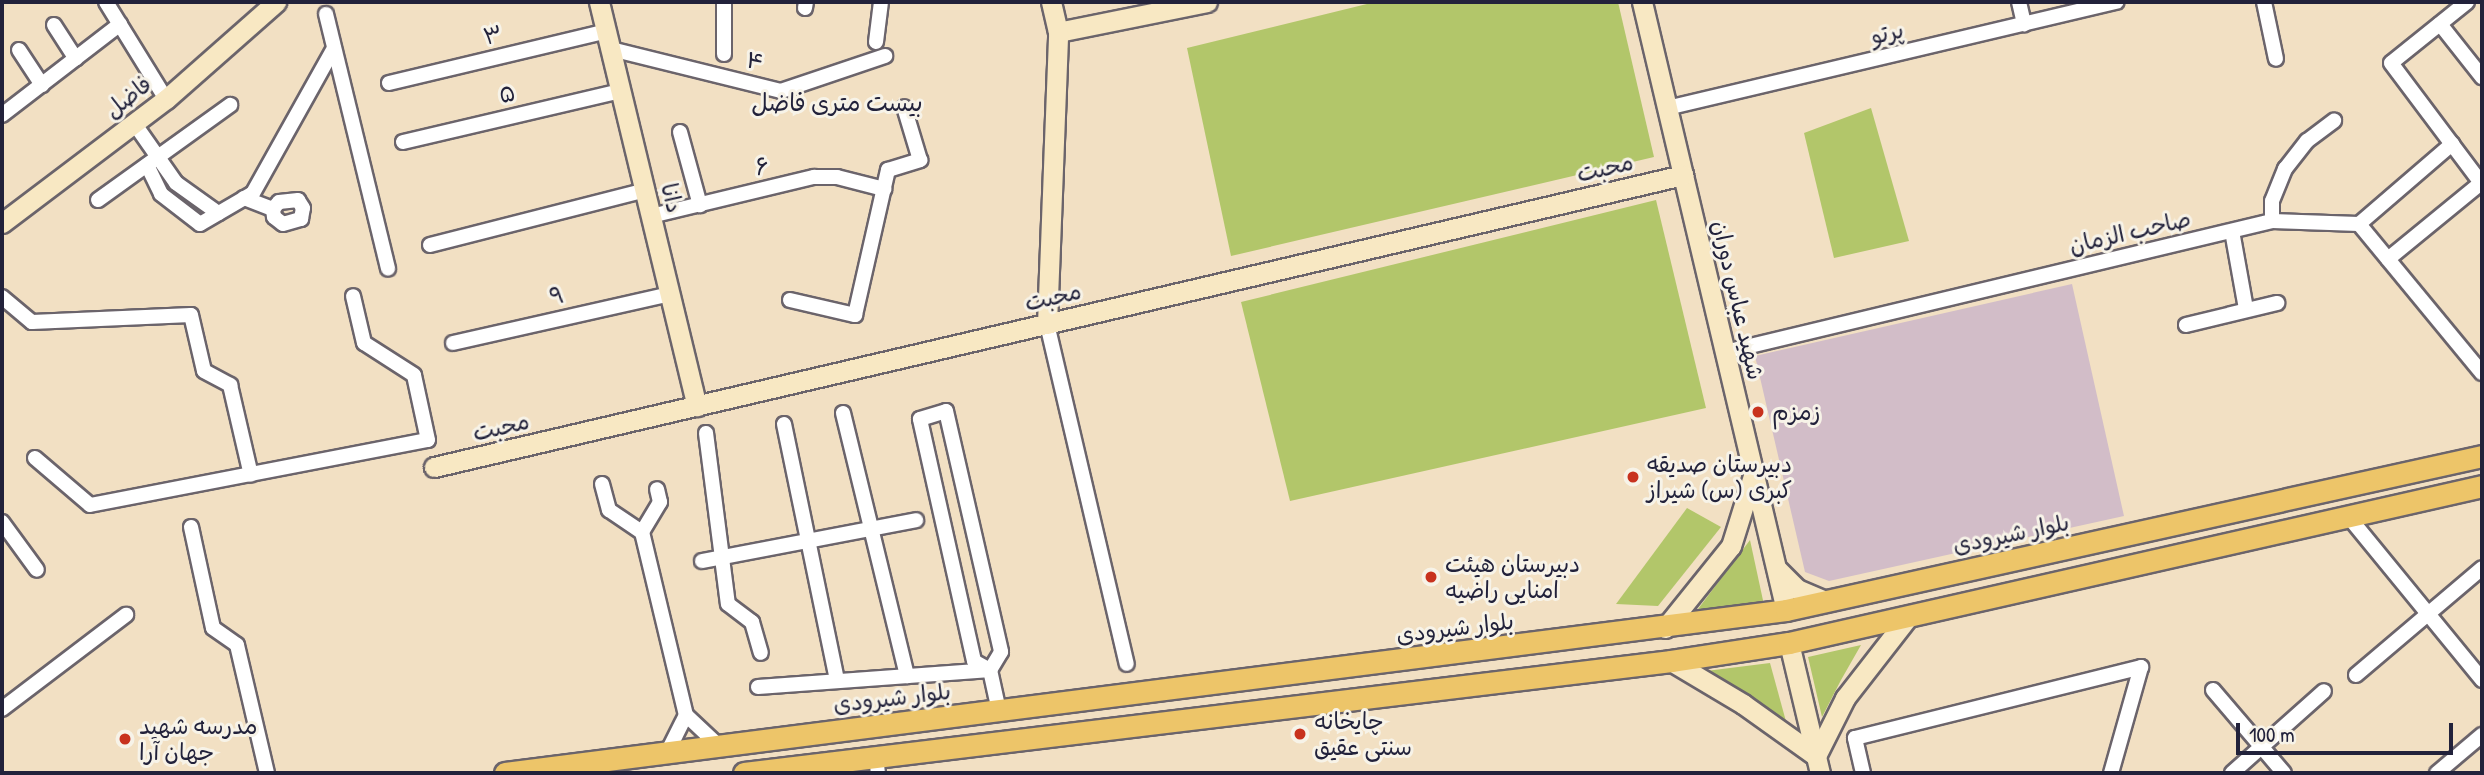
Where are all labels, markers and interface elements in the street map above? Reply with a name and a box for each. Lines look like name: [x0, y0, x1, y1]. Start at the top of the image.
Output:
street label: پرتو: [1868, 16, 1906, 50]
street label: ۳: [481, 19, 505, 51]
street label: ۴: [743, 46, 767, 76]
street label: فاضل: [99, 70, 157, 124]
street label: ۵: [496, 79, 518, 109]
district label: بیست متری فاضل: [751, 89, 923, 117]
street label: محبت: [1574, 148, 1636, 188]
street label: ۶: [752, 151, 772, 181]
street label: دانا: [655, 180, 689, 216]
street label: صاحب الزمان: [2067, 205, 2193, 259]
street label: شهید عباس دوران: [1706, 218, 1770, 382]
street label: محبت: [1022, 277, 1084, 317]
street label: ۹: [547, 281, 567, 311]
place label: زمزم: [1772, 398, 1820, 426]
marker: زمزم: [1750, 404, 1766, 420]
street label: محبت: [470, 407, 532, 447]
place label: دبیرستان صدیقه کبری (س) شیراز: [1647, 450, 1792, 504]
marker: دبیرستان صدیقه کبری (س) شیراز: [1625, 469, 1641, 485]
street label: بلوار شیرودی: [1950, 508, 2072, 560]
place label: دبیرستان هیئت امنایی راضیه: [1445, 550, 1580, 604]
marker: دبیرستان هیئت امنایی راضیه: [1423, 569, 1439, 585]
street label: بلوار شیرودی: [1395, 607, 1515, 649]
street label: بلوار شیرودی: [832, 677, 952, 719]
place label: چایخانه سنتی عقیق: [1314, 707, 1412, 761]
scale bar: [2239, 708, 2456, 752]
place label: مدرسه شهید جهان آرا: [139, 712, 258, 766]
text: 100 m: [2249, 720, 2295, 749]
marker: چایخانه سنتی عقیق: [1292, 726, 1308, 742]
marker: مدرسه شهید جهان آرا: [117, 731, 133, 747]

